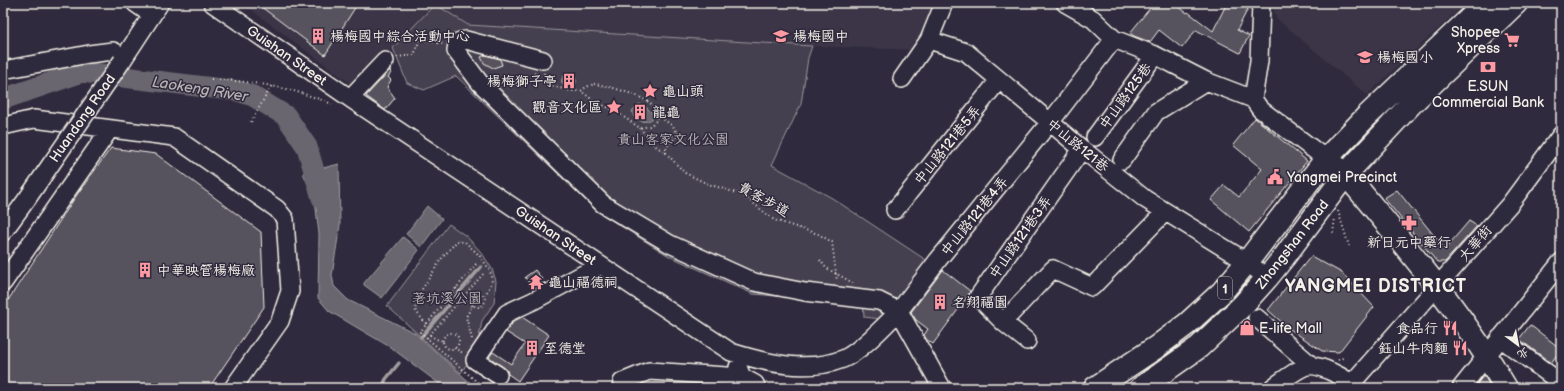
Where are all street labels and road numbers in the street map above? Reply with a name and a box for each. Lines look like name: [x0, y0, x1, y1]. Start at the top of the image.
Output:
street label: Guishan Street: [243, 21, 331, 90]
street label: 中山路125巷: [1096, 59, 1156, 133]
street label: Huandong Road: [46, 71, 119, 166]
street label: 中山路121巷5弄: [910, 102, 984, 188]
street label: 中山路121巷: [1043, 115, 1113, 176]
street label: 中山路121巷4弄: [937, 173, 1012, 260]
street label: 貴客步道: [735, 178, 792, 220]
street label: 中山路121巷3弄: [985, 192, 1055, 282]
street label: Zhongshan Road: [1252, 196, 1332, 293]
street label: Guishan Street: [512, 202, 600, 269]
street label: 大華街: [1455, 222, 1496, 265]
road number: 1: [1218, 277, 1232, 299]

